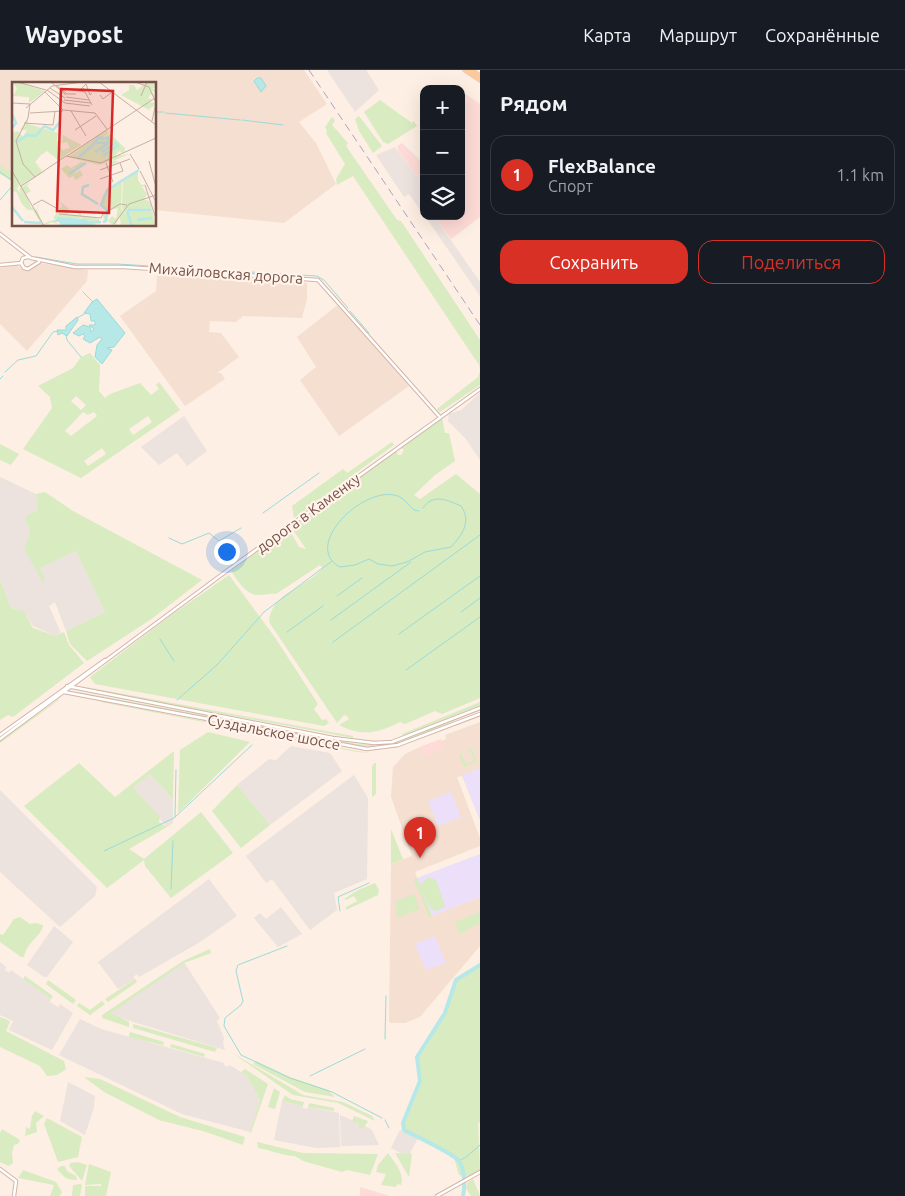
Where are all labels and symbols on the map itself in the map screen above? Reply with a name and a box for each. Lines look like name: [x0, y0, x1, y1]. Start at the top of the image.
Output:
inset map: [12, 82, 156, 226]
street label: Михайловская дорога: [148, 259, 304, 287]
street label: дорога в Каменку: [253, 470, 363, 556]
your location: [214, 539, 240, 565]
street label: Суздальское шоссе: [206, 711, 342, 753]
pin: 1: [404, 817, 436, 858]

